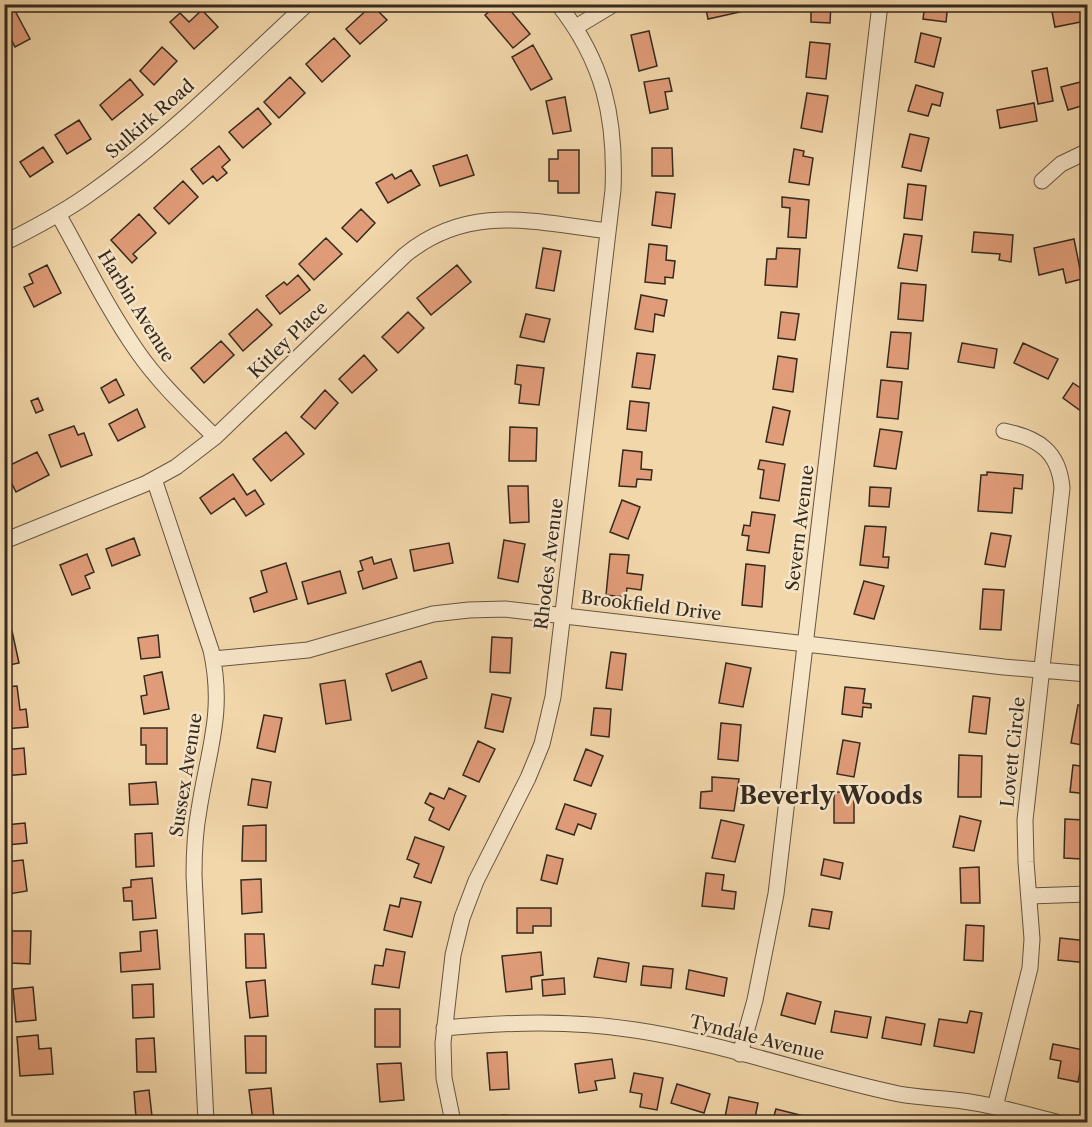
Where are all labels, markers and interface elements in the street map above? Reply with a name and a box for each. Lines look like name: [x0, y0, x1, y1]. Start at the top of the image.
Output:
street label: Sulkirk Road: [101, 75, 199, 163]
street label: Harbin Avenue: [93, 246, 179, 366]
street label: Kitley Place: [244, 297, 332, 383]
street label: Severn Avenue: [781, 464, 819, 592]
street label: Rhodes Avenue: [530, 497, 568, 631]
street label: Brookfield Drive: [579, 586, 723, 626]
street label: Lovett Circle: [996, 696, 1030, 808]
street label: Sussex Avenue: [165, 711, 207, 839]
district label: Beverly Woods: [739, 781, 923, 810]
street label: Tyndale Avenue: [687, 1011, 827, 1065]

